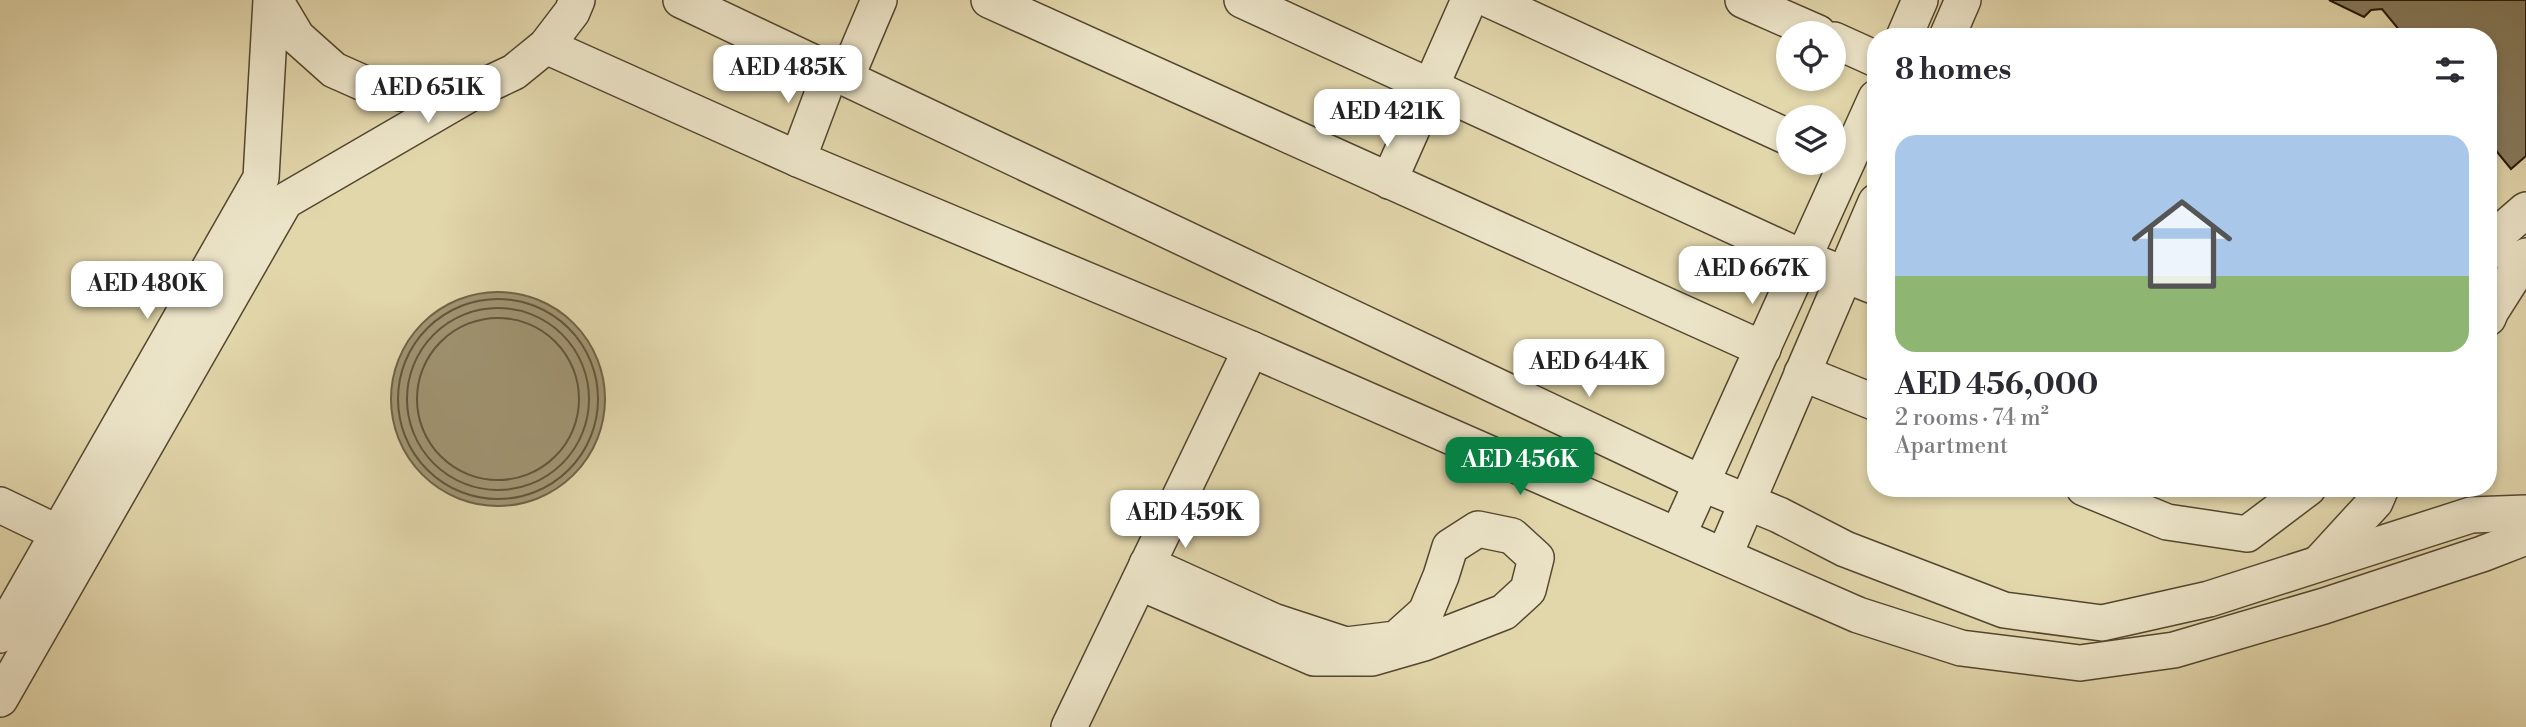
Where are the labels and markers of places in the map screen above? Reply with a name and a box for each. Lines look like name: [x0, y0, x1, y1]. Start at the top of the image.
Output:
pin: AED 485K: [716, 46, 860, 105]
pin: AED 651K: [356, 66, 500, 125]
pin: AED 421K: [1315, 90, 1459, 149]
pin: AED 667K: [1680, 246, 1824, 306]
pin: AED 480K: [75, 262, 219, 321]
pin: AED 644K: [1517, 340, 1661, 399]
pin: AED 456K: [1448, 438, 1592, 497]
pin: AED 459K: [1113, 490, 1257, 550]

